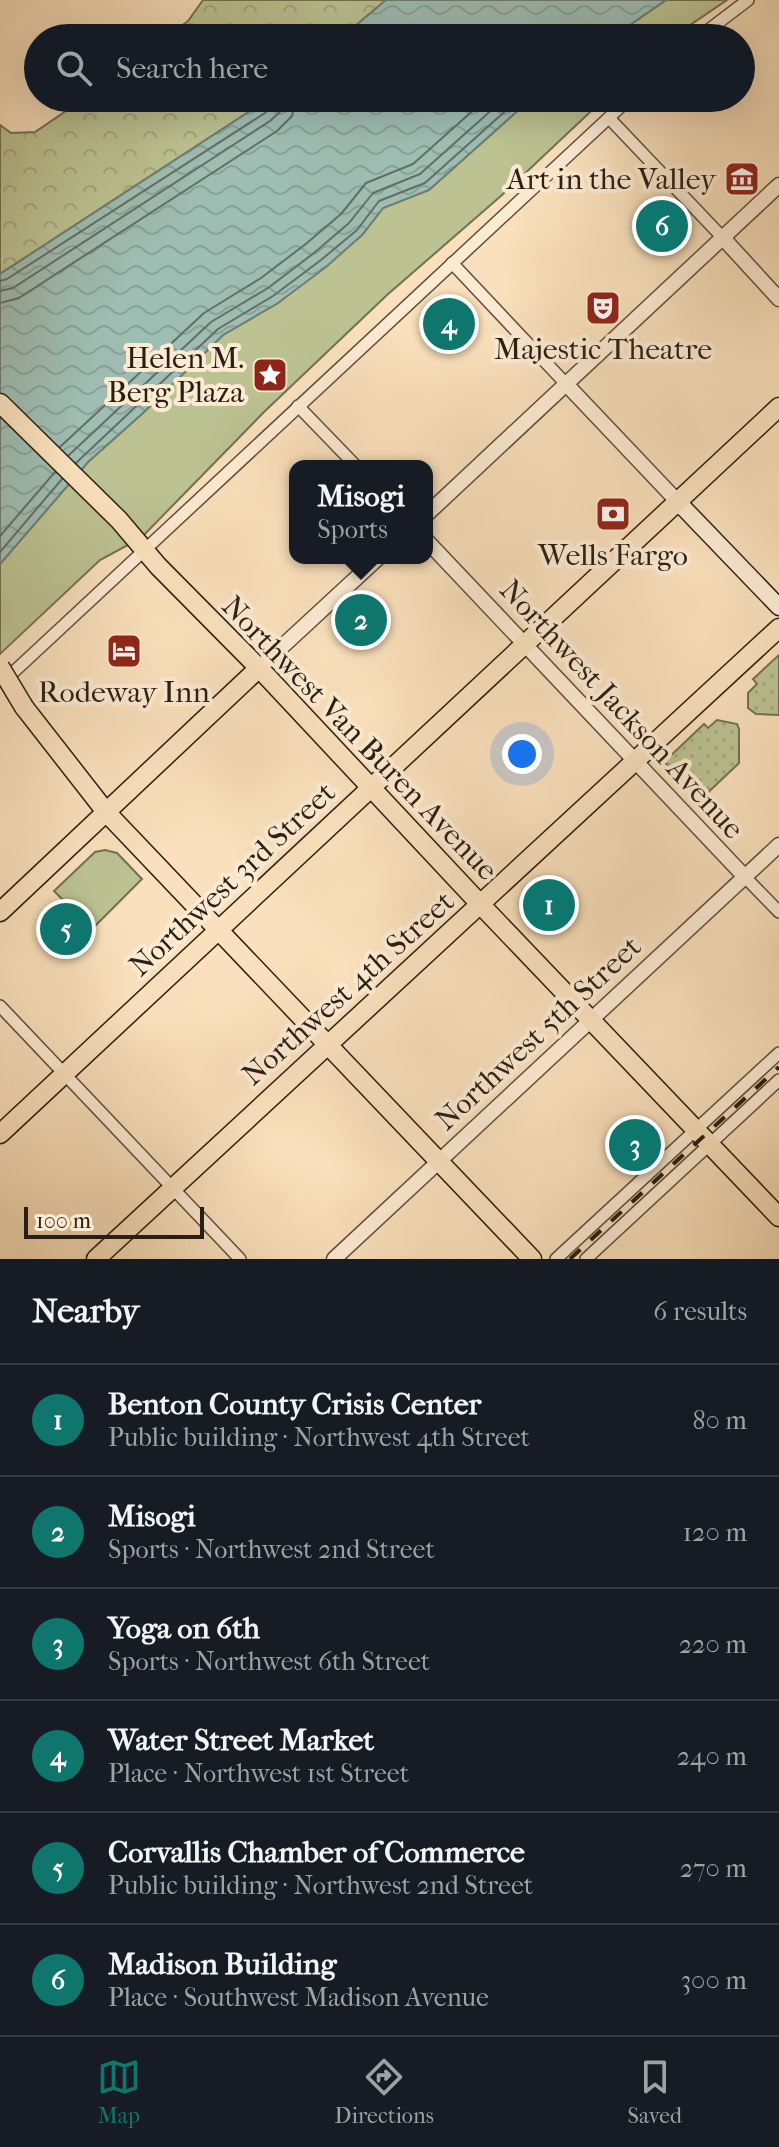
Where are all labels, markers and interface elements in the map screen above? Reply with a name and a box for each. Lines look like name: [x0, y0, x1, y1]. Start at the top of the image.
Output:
search box: [24, 24, 755, 112]
icon: search: [52, 46, 96, 90]
text: Search here: [116, 51, 268, 86]
museum icon: Art in the Valley: [723, 160, 761, 198]
place label: Art in the Valley: [506, 162, 717, 197]
pin: 6: [636, 196, 688, 256]
theatre icon: Majestic Theatre: [584, 289, 622, 327]
pin: 4: [423, 294, 475, 354]
place label: Majestic Theatre: [494, 332, 712, 367]
place label: Helen M. Berg Plaza: [107, 341, 245, 410]
place icon: Helen M. Berg Plaza: [251, 356, 289, 394]
popup: [289, 460, 433, 564]
text: Misogi: [317, 479, 405, 514]
bank icon: Wells Fargo: [594, 495, 632, 533]
text: Sports: [317, 514, 388, 545]
place label: Wells Fargo: [537, 538, 688, 573]
street label: Northwest Jackson Avenue: [492, 572, 751, 846]
street label: Northwest Van Buren Avenue: [214, 589, 505, 888]
pin: 2: [335, 590, 387, 650]
hotel icon: Rodeway Inn: [105, 632, 143, 670]
place label: Rodeway Inn: [38, 675, 210, 710]
your location: [502, 734, 542, 774]
street label: Northwest 3rd Street: [122, 775, 343, 984]
pin: 1: [523, 875, 575, 935]
street label: Northwest 4th Street: [235, 884, 462, 1093]
pin: 5: [40, 899, 92, 959]
street label: Northwest 5th Street: [428, 929, 648, 1138]
pin: 3: [609, 1115, 661, 1175]
scale bar: [24, 1203, 204, 1239]
text: 100 m: [36, 1208, 91, 1234]
text: Nearby: [32, 1291, 139, 1331]
text: 6 results: [653, 1296, 747, 1327]
text: Benton County Crisis Center: [108, 1387, 481, 1422]
text: 1: [53, 1405, 63, 1436]
text: 80 m: [692, 1405, 747, 1436]
text: Public building · Northwest 4th Street: [108, 1422, 530, 1453]
text: Misogi: [108, 1499, 196, 1534]
text: 2: [51, 1517, 65, 1548]
text: 120 m: [683, 1517, 747, 1548]
text: Sports · Northwest 2nd Street: [108, 1534, 435, 1565]
text: Yoga on 6th: [108, 1611, 260, 1646]
text: 3: [53, 1629, 63, 1660]
text: 220 m: [679, 1629, 747, 1660]
text: Sports · Northwest 6th Street: [108, 1646, 430, 1677]
text: Water Street Market: [108, 1723, 374, 1758]
text: 4: [50, 1741, 66, 1772]
text: 240 m: [677, 1741, 747, 1772]
text: Place · Northwest 1st Street: [108, 1758, 409, 1789]
text: Corvallis Chamber of Commerce: [108, 1835, 525, 1870]
text: 5: [52, 1853, 64, 1884]
text: 270 m: [680, 1853, 747, 1884]
text: Public building · Northwest 2nd Street: [108, 1870, 533, 1901]
text: Madison Building: [108, 1947, 337, 1982]
text: 6: [51, 1965, 65, 1996]
text: 300 m: [680, 1965, 747, 1996]
text: Place · Southwest Madison Avenue: [108, 1982, 489, 2013]
tab: Map: [97, 2055, 141, 2129]
tab: Directions: [335, 2055, 434, 2129]
tab: Saved: [628, 2055, 682, 2129]

